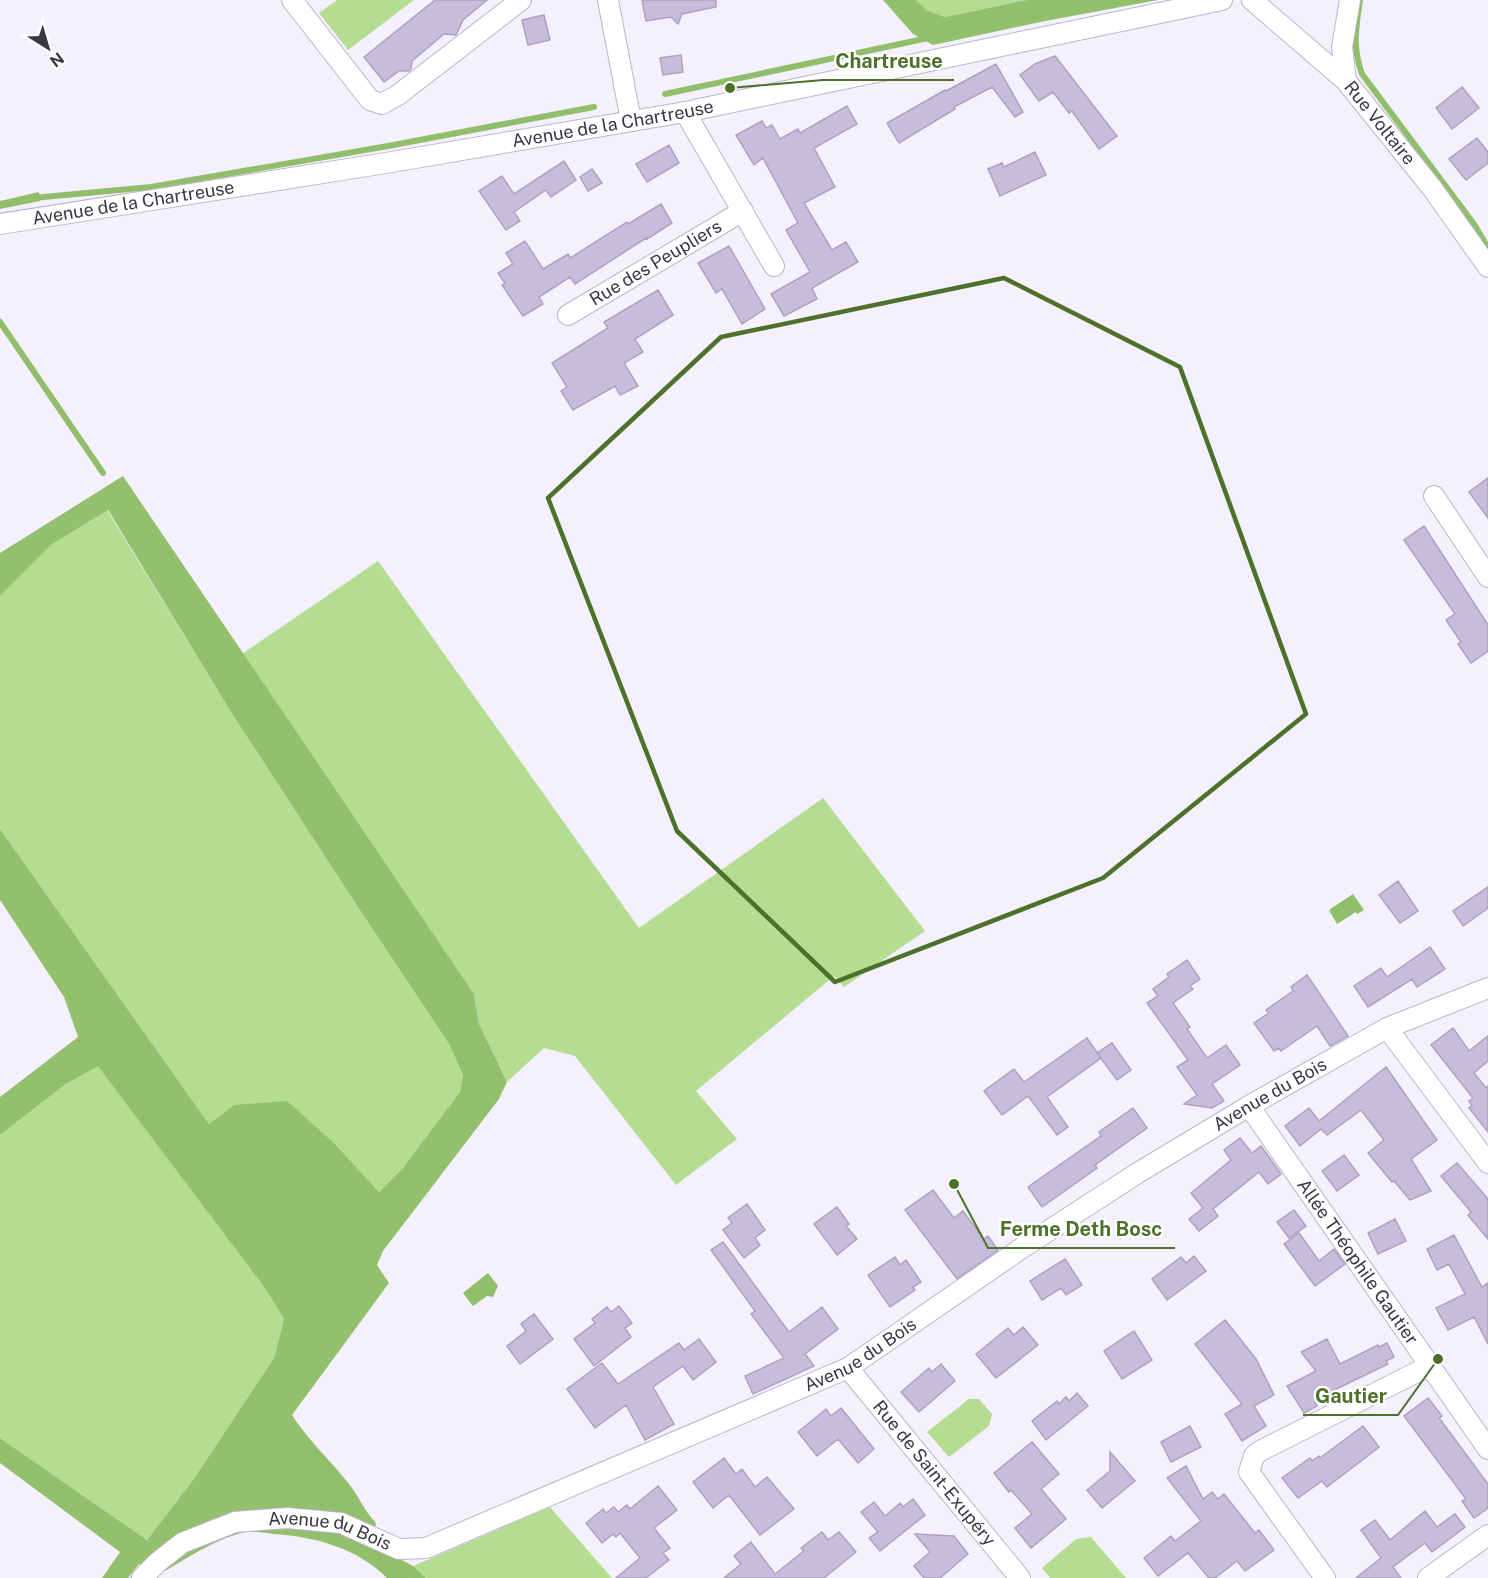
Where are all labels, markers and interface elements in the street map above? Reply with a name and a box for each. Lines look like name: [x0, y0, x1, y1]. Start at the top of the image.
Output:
north arrow: [18, 18, 78, 78]
callout: Chartreuse: [823, 42, 954, 80]
text: N: [46, 48, 67, 71]
text: Chartreuse: [835, 49, 943, 73]
street label: Rue Voltaire: [1340, 77, 1420, 169]
street label: Avenue de la Chartreuse: [510, 95, 715, 151]
street label: Avenue de la Chartreuse: [31, 176, 236, 229]
street label: Rue des Peupliers: [586, 215, 725, 310]
street label: Avenue du Bois: [1209, 1053, 1330, 1135]
street label: Allée Théophile Gautier: [1293, 1175, 1423, 1348]
callout: Ferme Deth Bosc: [988, 1210, 1175, 1248]
text: Ferme Deth Bosc: [1000, 1217, 1162, 1241]
street label: Avenue du Bois: [801, 1313, 920, 1396]
callout: Gautier: [1303, 1377, 1398, 1415]
text: Gautier: [1315, 1384, 1387, 1408]
street label: Rue de Saint-Exupéry: [869, 1396, 1000, 1550]
street label: Avenue du Bois: [267, 1507, 395, 1554]

